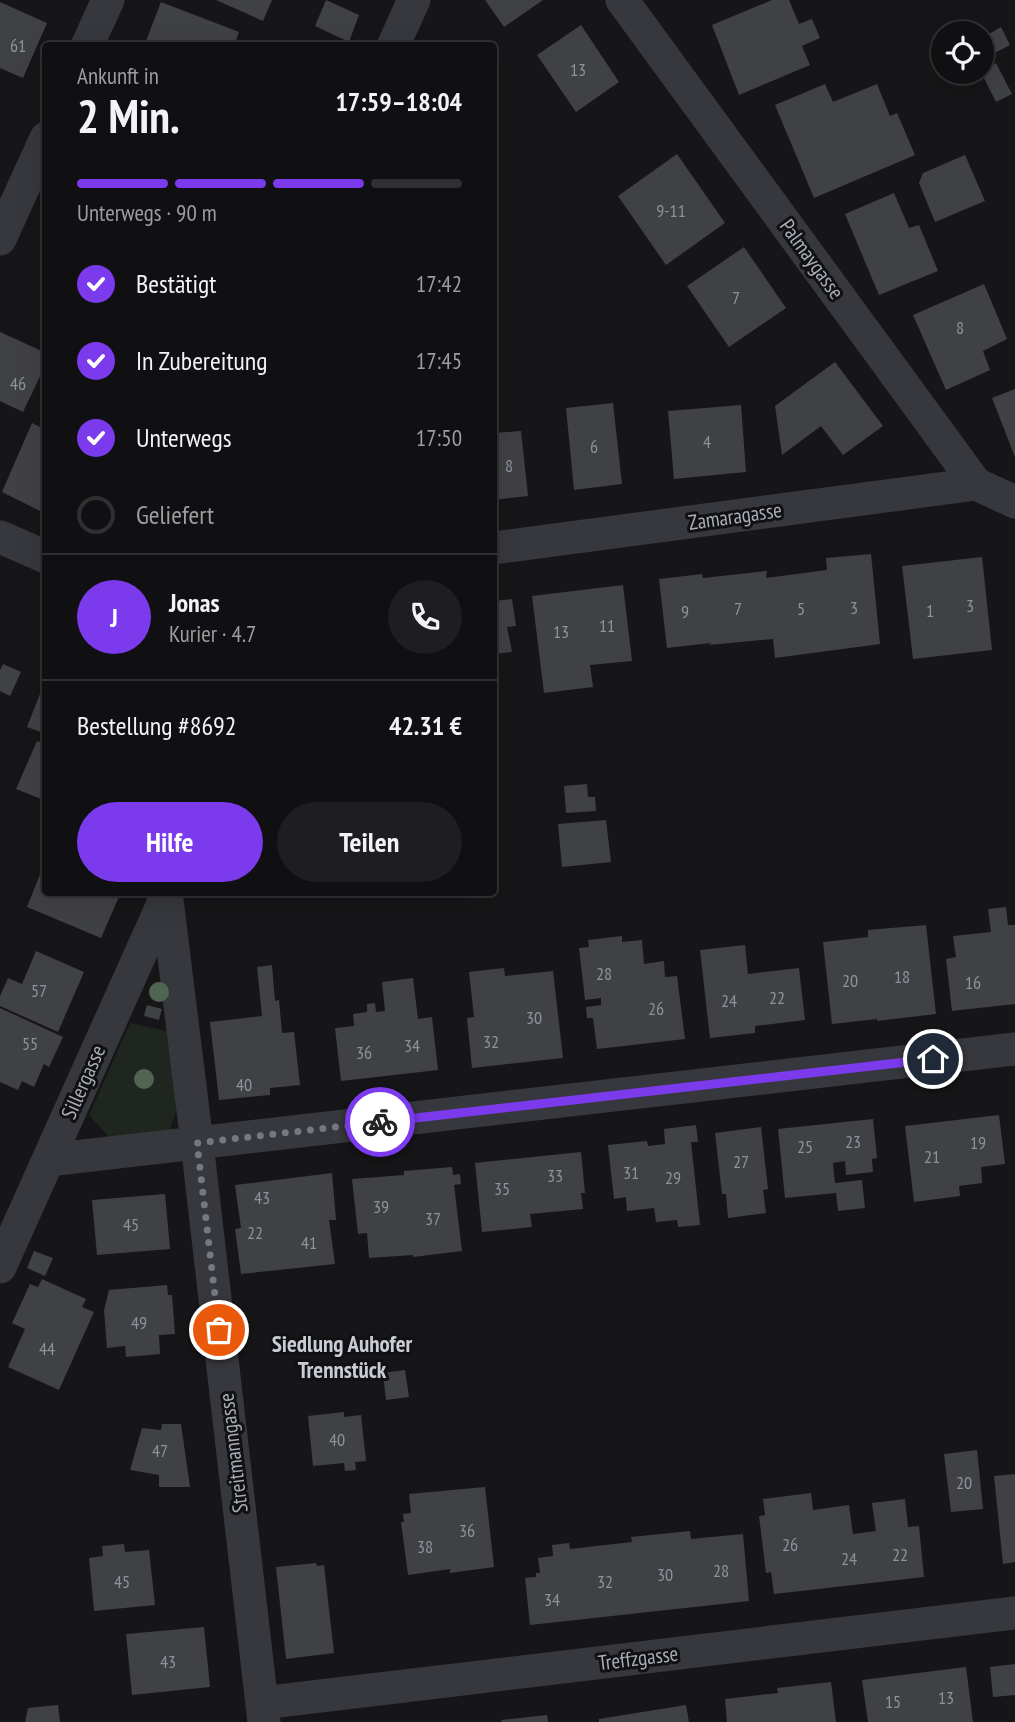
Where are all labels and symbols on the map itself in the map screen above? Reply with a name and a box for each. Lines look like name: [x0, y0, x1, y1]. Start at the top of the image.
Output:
house number: 61: [10, 34, 26, 57]
house number: 13: [570, 58, 586, 81]
house number: 9-11: [656, 199, 686, 222]
street label: Palmaygasse: [774, 214, 850, 304]
house number: 7: [732, 286, 740, 309]
house number: 8: [956, 316, 964, 339]
house number: 46: [10, 372, 26, 395]
house number: 4: [703, 430, 711, 453]
house number: 6: [590, 435, 598, 458]
house number: 8: [505, 454, 513, 477]
street label: Zamaragasse: [687, 496, 783, 536]
house number: 3: [966, 594, 974, 617]
house number: 3: [850, 596, 858, 619]
house number: 7: [734, 597, 742, 620]
house number: 5: [797, 597, 805, 620]
house number: 1: [926, 599, 934, 622]
house number: 9: [681, 600, 689, 623]
house number: 11: [599, 614, 615, 637]
house number: 13: [553, 620, 569, 643]
house number: 28: [596, 962, 612, 985]
house number: 18: [894, 965, 910, 988]
house number: 20: [842, 969, 858, 992]
house number: 16: [965, 971, 981, 994]
house number: 57: [31, 979, 47, 1002]
house number: 22: [769, 986, 785, 1009]
house number: 24: [721, 989, 737, 1012]
house number: 26: [648, 997, 664, 1020]
house number: 30: [526, 1006, 542, 1029]
pin: [903, 1029, 963, 1089]
house number: 32: [483, 1030, 499, 1053]
house number: 55: [22, 1032, 38, 1055]
house number: 34: [404, 1034, 420, 1057]
street label: Sillergasse: [55, 1041, 111, 1123]
house number: 36: [356, 1041, 372, 1064]
house number: 40: [236, 1073, 252, 1096]
courier: [345, 1087, 415, 1157]
house number: 23: [845, 1130, 861, 1153]
house number: 19: [970, 1131, 986, 1154]
house number: 25: [797, 1135, 813, 1158]
house number: 21: [924, 1145, 940, 1168]
house number: 27: [733, 1150, 749, 1173]
house number: 31: [623, 1161, 639, 1184]
house number: 33: [547, 1164, 563, 1187]
house number: 29: [665, 1166, 681, 1189]
house number: 35: [494, 1177, 510, 1200]
house number: 43: [254, 1186, 270, 1209]
house number: 39: [373, 1195, 389, 1218]
house number: 37: [425, 1207, 441, 1230]
house number: 45: [123, 1213, 139, 1236]
house number: 22: [247, 1221, 263, 1244]
house number: 41: [301, 1231, 317, 1254]
pin: [189, 1300, 249, 1360]
house number: 49: [131, 1311, 147, 1334]
district label: Siedlung Auhofer Trennstück: [272, 1329, 413, 1384]
house number: 44: [39, 1337, 55, 1360]
street label: Streitmanngasse: [212, 1392, 254, 1514]
house number: 40: [329, 1428, 345, 1451]
house number: 47: [152, 1439, 168, 1462]
house number: 20: [956, 1471, 972, 1494]
house number: 36: [459, 1519, 475, 1542]
house number: 26: [782, 1533, 798, 1556]
house number: 38: [417, 1535, 433, 1558]
house number: 22: [892, 1543, 908, 1566]
house number: 24: [841, 1547, 857, 1570]
house number: 28: [713, 1559, 729, 1582]
house number: 30: [657, 1563, 673, 1586]
house number: 45: [114, 1570, 130, 1593]
house number: 32: [597, 1570, 613, 1593]
house number: 34: [544, 1588, 560, 1611]
street label: Treffzgasse: [596, 1640, 680, 1676]
house number: 43: [160, 1650, 176, 1673]
house number: 13: [938, 1686, 954, 1709]
house number: 15: [885, 1690, 901, 1713]

